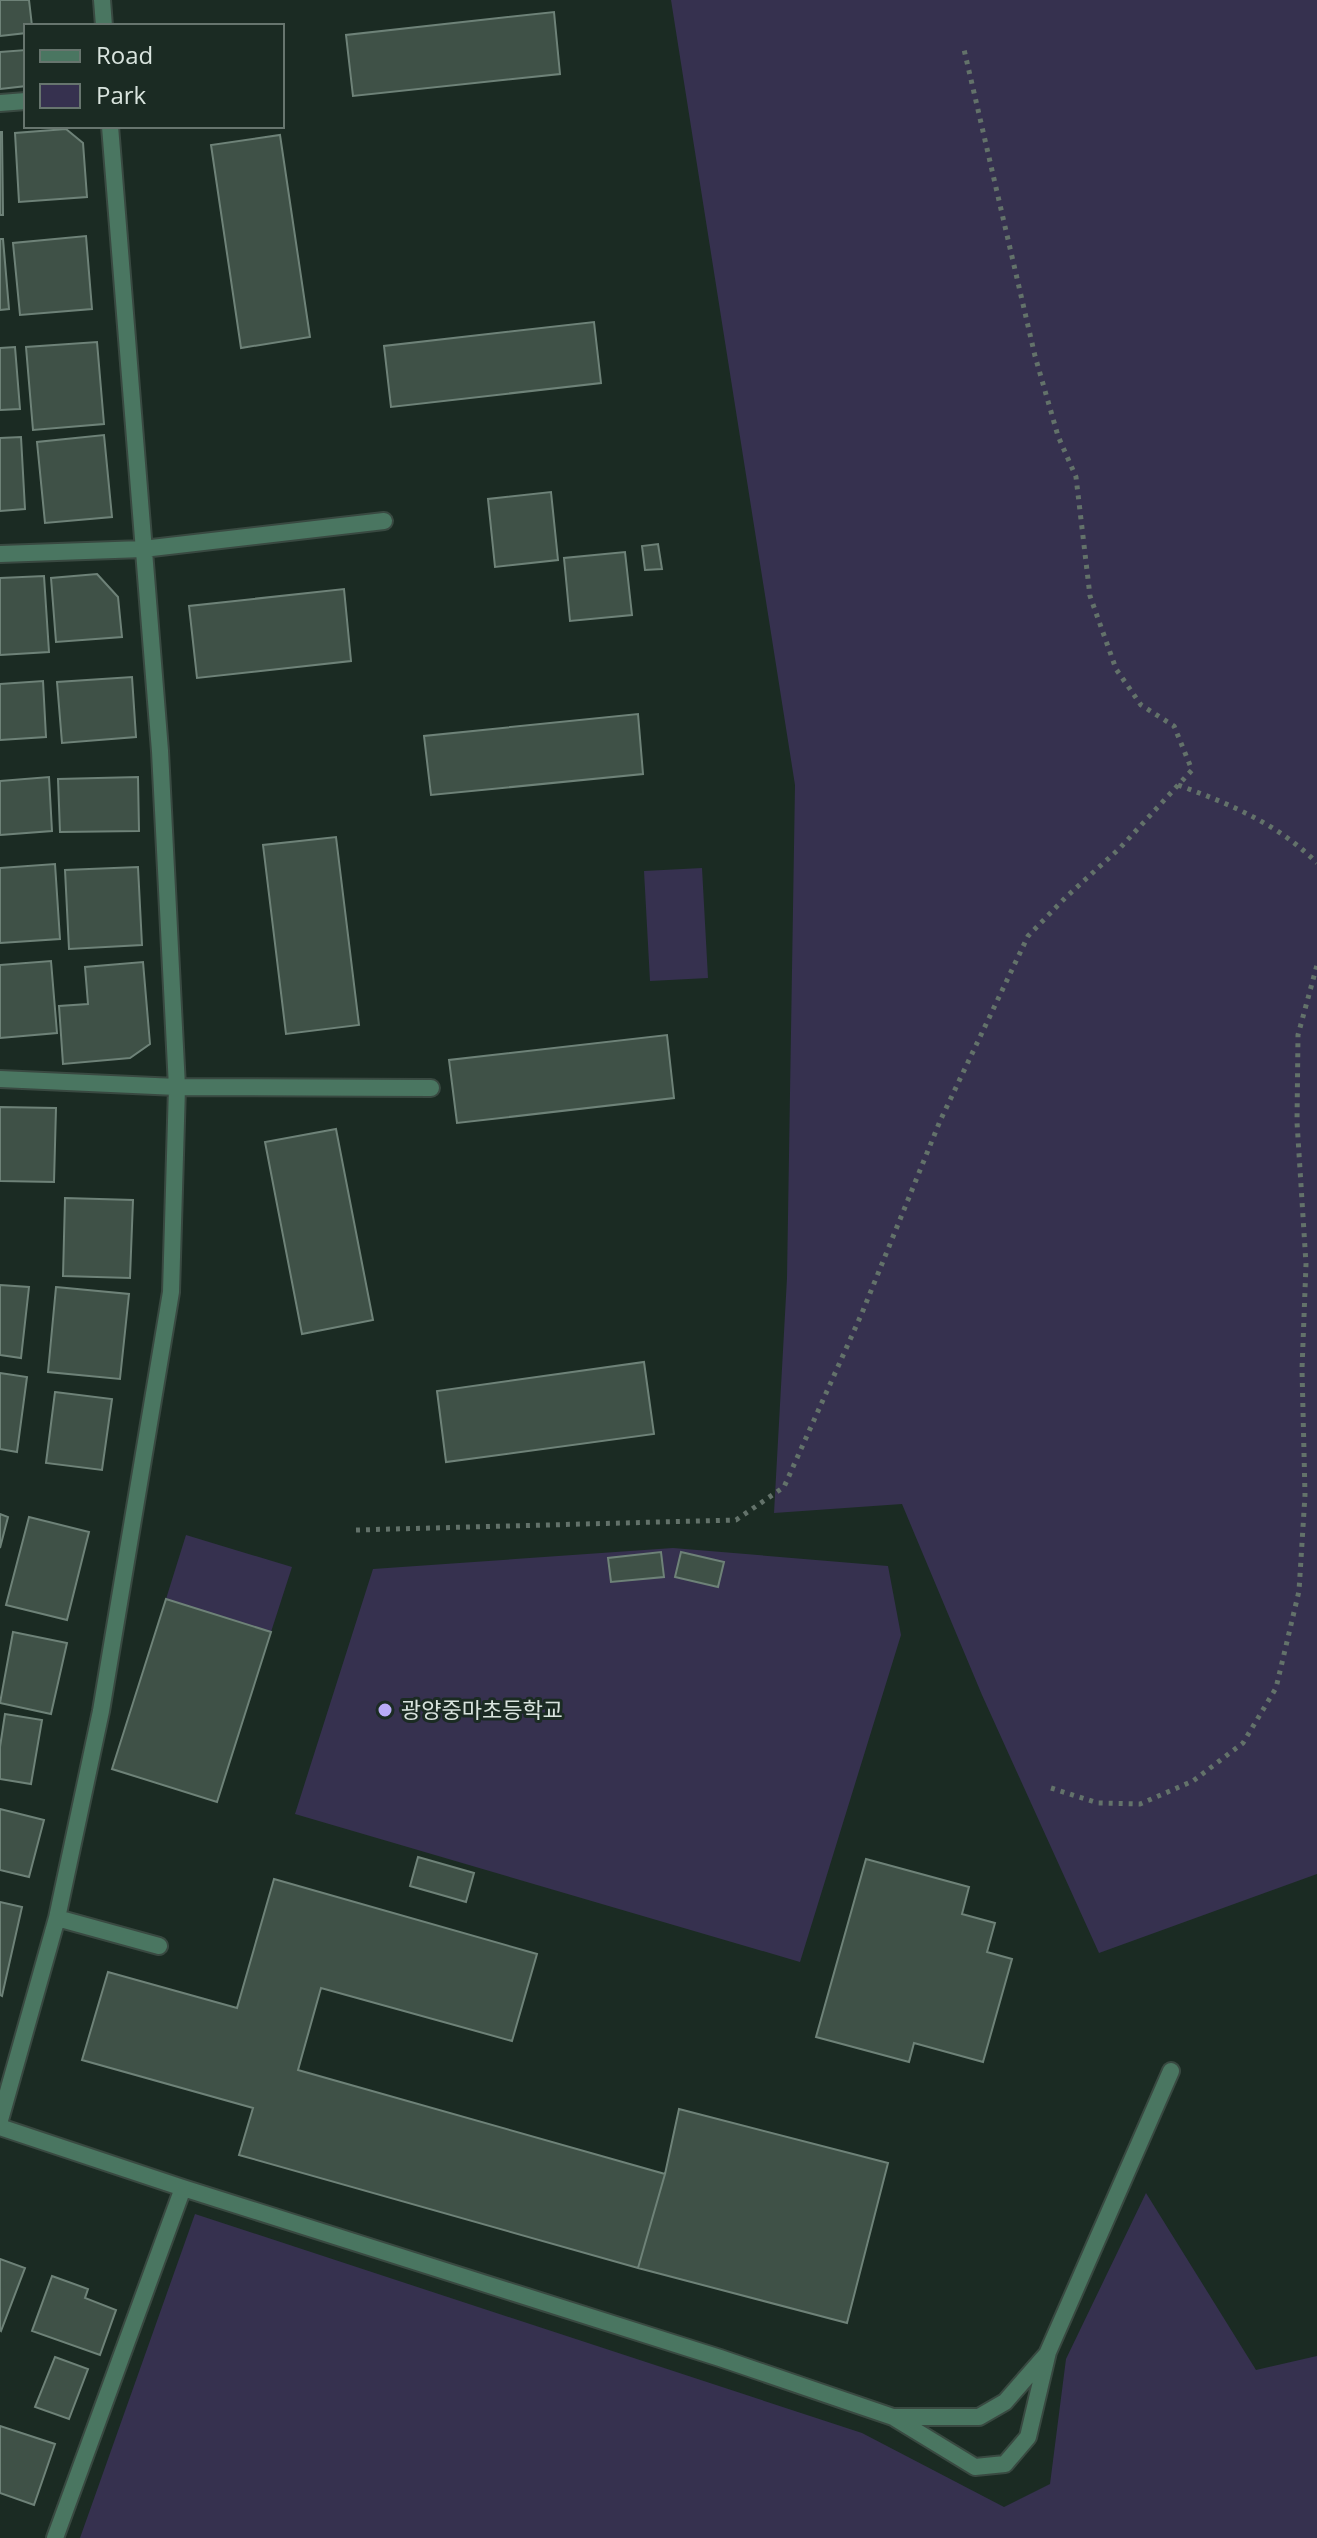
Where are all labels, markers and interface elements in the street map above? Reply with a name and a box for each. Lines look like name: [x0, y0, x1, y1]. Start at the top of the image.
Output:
legend: [24, 24, 284, 128]
text: Road: [96, 38, 153, 71]
text: Park: [96, 78, 147, 111]
place label: 광양중마초등학교: [401, 1694, 563, 1724]
marker: 광양중마초등학교: [376, 1701, 394, 1719]

